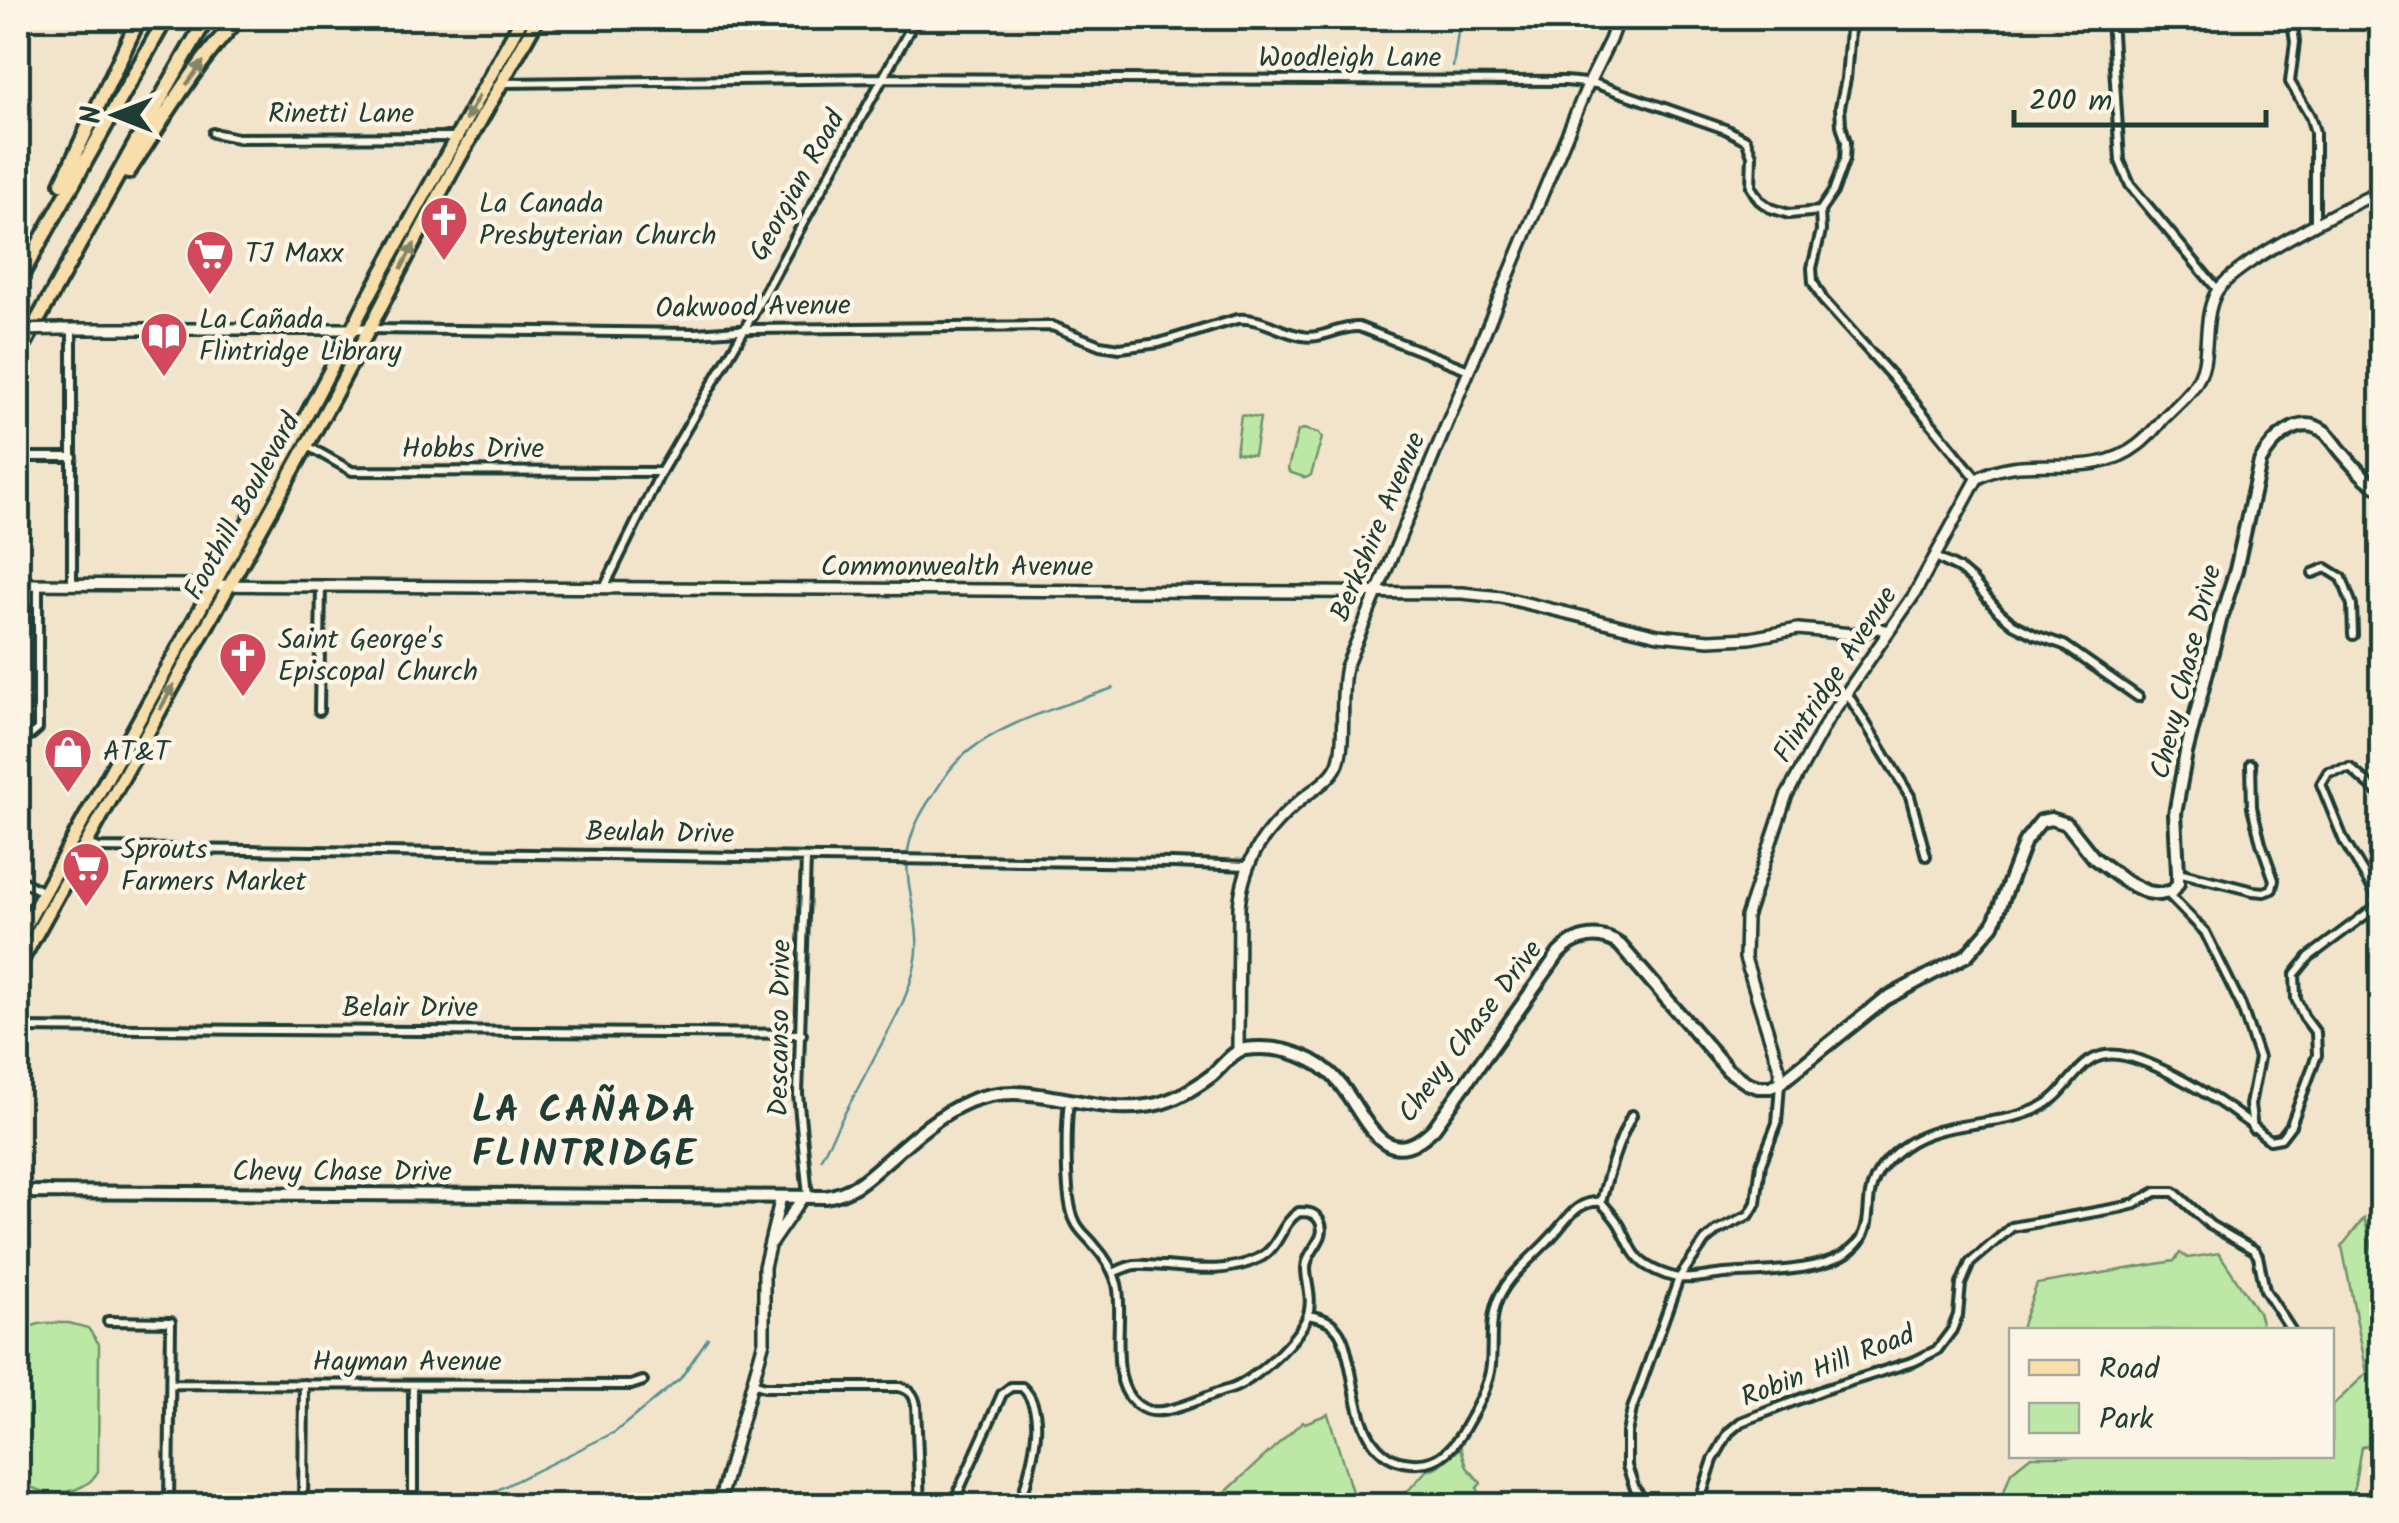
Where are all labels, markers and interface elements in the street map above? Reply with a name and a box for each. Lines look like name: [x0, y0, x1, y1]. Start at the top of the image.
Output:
street label: Woodleigh Lane: [1259, 36, 1442, 81]
one-way arrow: [185, 59, 204, 86]
north arrow: [65, 65, 165, 165]
scale bar: [2014, 65, 2266, 127]
text: 200 m: [2029, 78, 2112, 126]
street label: Rinetti Lane: [268, 92, 414, 137]
one-way arrow: [464, 93, 481, 122]
street label: Georgian Road: [738, 101, 859, 270]
text: N: [70, 106, 115, 124]
place label: La Canada Presbyterian Church: [479, 182, 716, 259]
church icon: La Canada Presbyterian Church: [418, 194, 470, 262]
supermarket icon: TJ Maxx: [184, 228, 236, 296]
place label: TJ Maxx: [245, 232, 344, 277]
one-way arrow: [399, 242, 416, 271]
street label: Oakwood Avenue: [655, 284, 851, 332]
place label: La Cañada Flintridge Library: [199, 298, 402, 375]
library icon: La Cañada Flintridge Library: [138, 310, 190, 378]
street label: Foothill Boulevard: [173, 404, 314, 609]
street label: Berkshire Avenue: [1319, 425, 1439, 629]
street label: Hobbs Drive: [402, 427, 545, 472]
street label: Commonwealth Avenue: [821, 545, 1094, 590]
street label: Chevy Chase Drive: [2139, 560, 2235, 784]
street label: Flintridge Avenue: [1762, 577, 1910, 773]
place label: Saint George's Episcopal Church: [278, 618, 478, 695]
church icon: Saint George's Episcopal Church: [217, 630, 269, 698]
one-way arrow: [158, 683, 175, 712]
shop icon: AT&T: [42, 726, 94, 794]
place label: AT&T: [103, 730, 172, 775]
street label: Beulah Drive: [585, 810, 735, 858]
place label: Sprouts Farmers Market: [121, 828, 308, 905]
supermarket icon: Sprouts Farmers Market: [60, 840, 112, 908]
street label: Chevy Chase Drive: [1387, 930, 1555, 1133]
street label: Descanso Drive: [757, 939, 805, 1117]
street label: Belair Drive: [342, 986, 478, 1031]
district label: LA CAÑADA FLINTRIDGE: [472, 1082, 698, 1186]
street label: Chevy Chase Drive: [232, 1150, 452, 1195]
street label: Robin Hill Road: [1734, 1313, 1922, 1421]
legend: [2009, 1328, 2334, 1458]
street label: Hayman Avenue: [312, 1340, 502, 1385]
text: Road: [2099, 1346, 2160, 1394]
text: Park: [2099, 1396, 2154, 1444]

